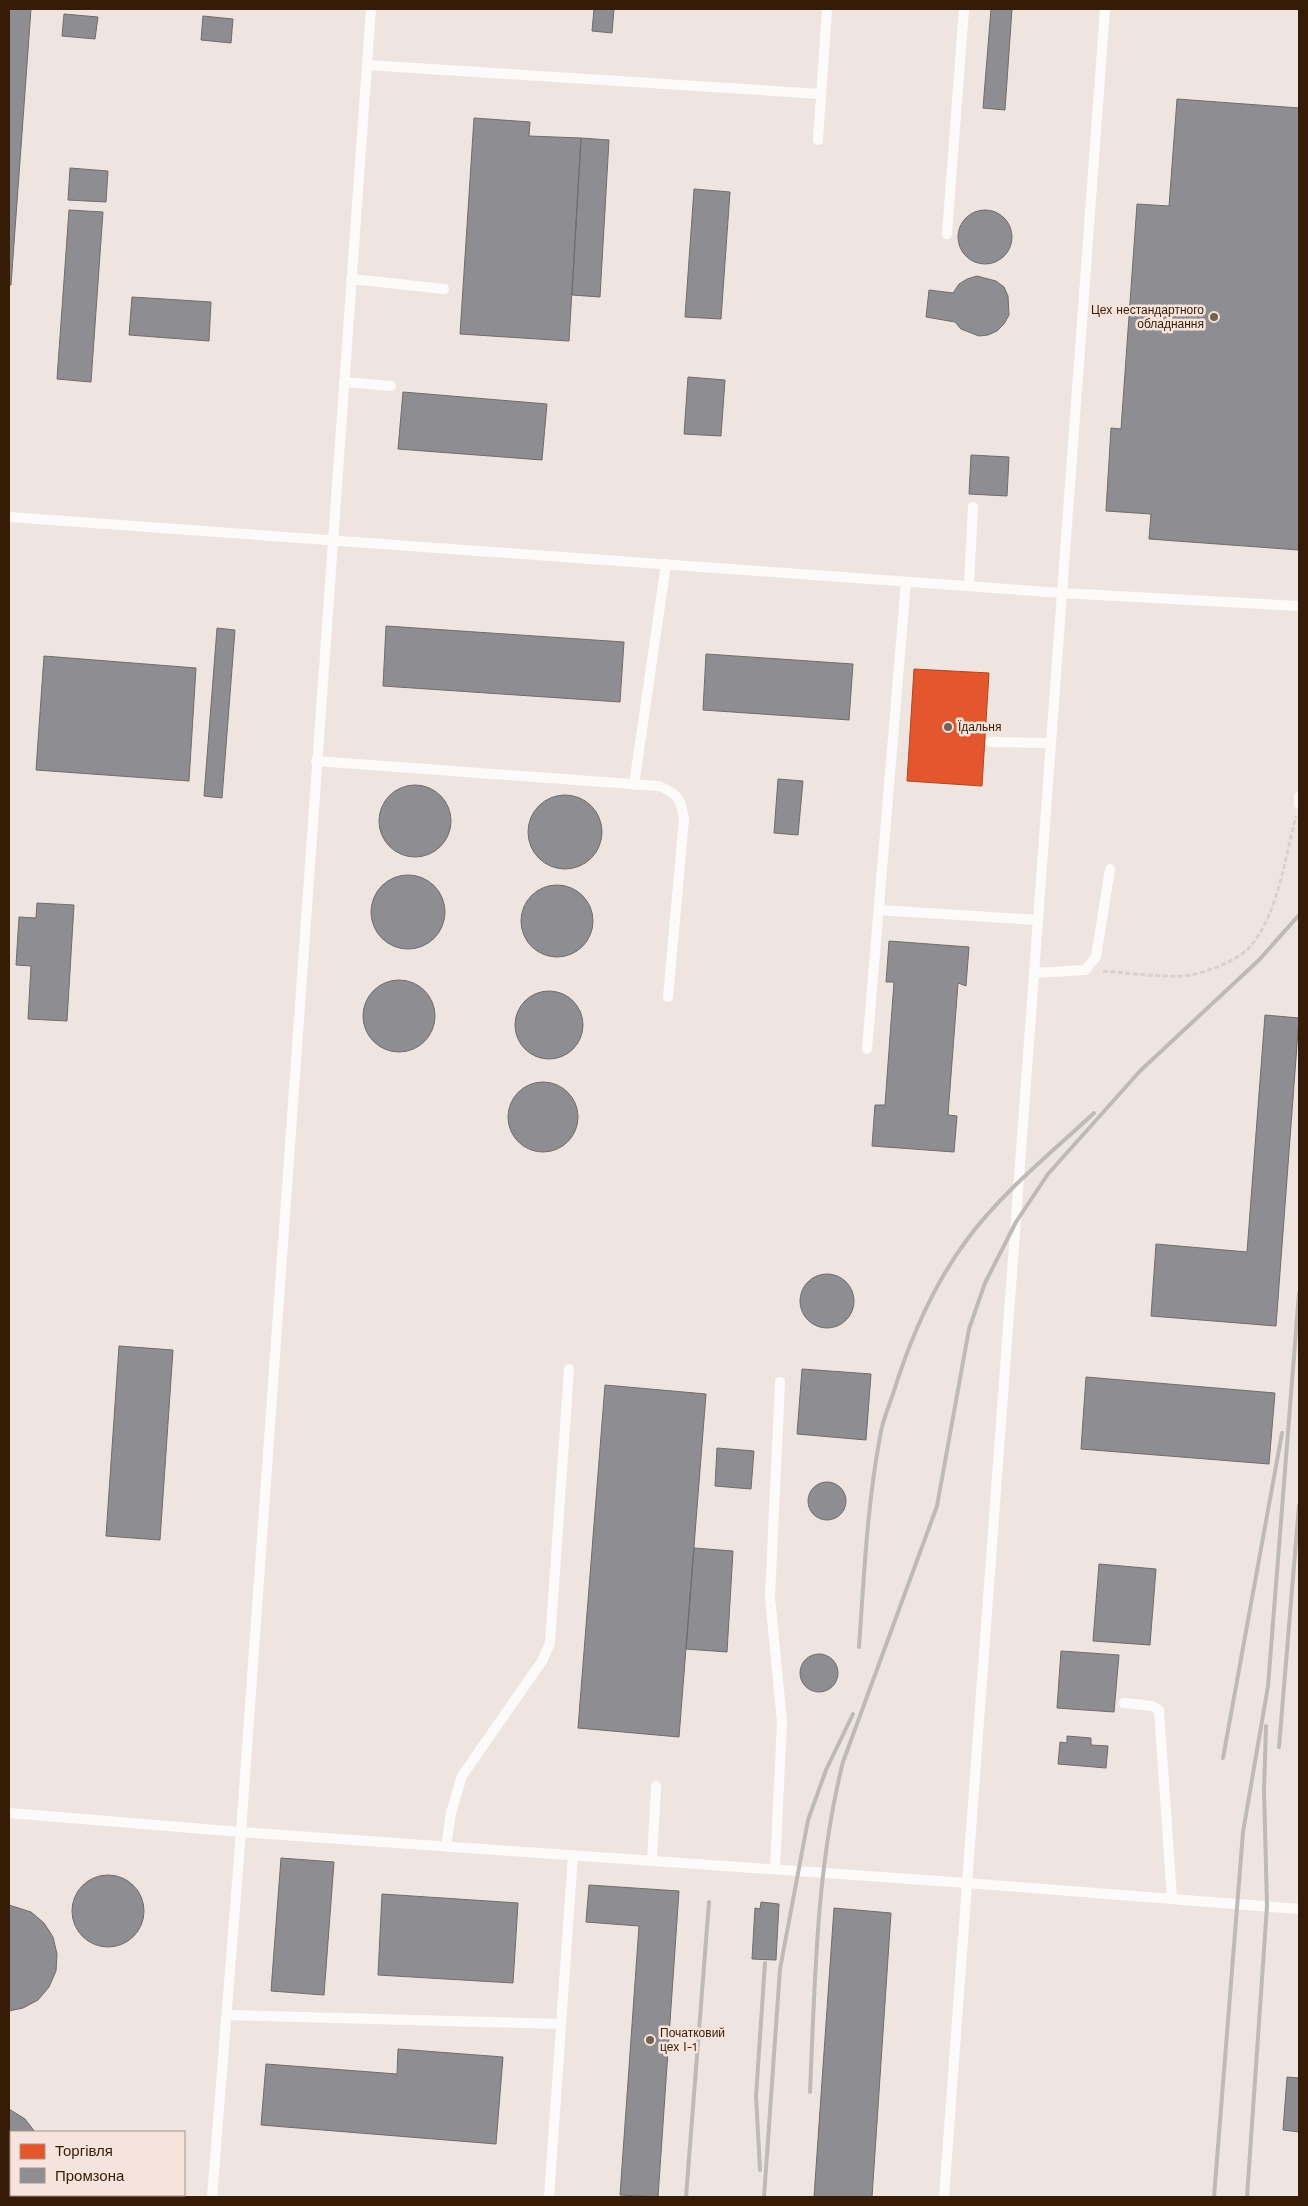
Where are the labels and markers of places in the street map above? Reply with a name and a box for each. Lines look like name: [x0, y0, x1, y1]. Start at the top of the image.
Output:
place label: Цех нестандартного обладнання: [1091, 303, 1204, 331]
marker: Цех нестандартного обладнання: [1208, 311, 1220, 323]
place label: Їдальня: [958, 720, 1001, 734]
marker: Їдальня: [942, 721, 954, 733]
place label: Початковий цех І-1: [660, 2026, 725, 2054]
marker: Початковий цех І-1: [644, 2034, 656, 2046]

